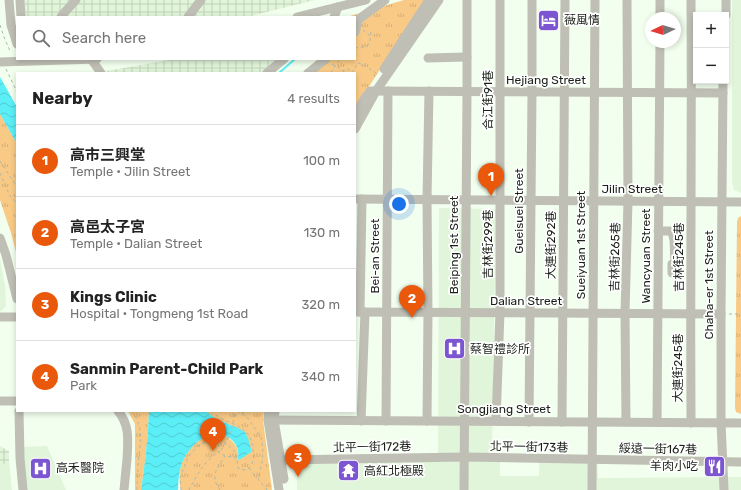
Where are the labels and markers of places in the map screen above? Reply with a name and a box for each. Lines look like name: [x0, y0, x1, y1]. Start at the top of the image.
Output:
hotel icon: 薇風情: [536, 7, 562, 33]
place label: 薇風情: [564, 13, 600, 27]
pin: 1: [478, 163, 504, 196]
pin: 2: [399, 285, 425, 318]
hospital icon: 蔡智禮診所: [442, 336, 468, 362]
place label: 蔡智禮診所: [470, 342, 530, 356]
pin: 4: [200, 418, 226, 451]
pin: 3: [285, 444, 311, 477]
restaurant icon: 羊肉小吃: [701, 453, 727, 479]
hospital icon: 高禾醫院: [28, 455, 54, 481]
temple icon: 高紅北極殿: [336, 458, 362, 484]
place label: 羊肉小吃: [650, 459, 698, 473]
place label: 高禾醫院: [56, 461, 104, 475]
place label: 高紅北極殿: [364, 464, 424, 478]

